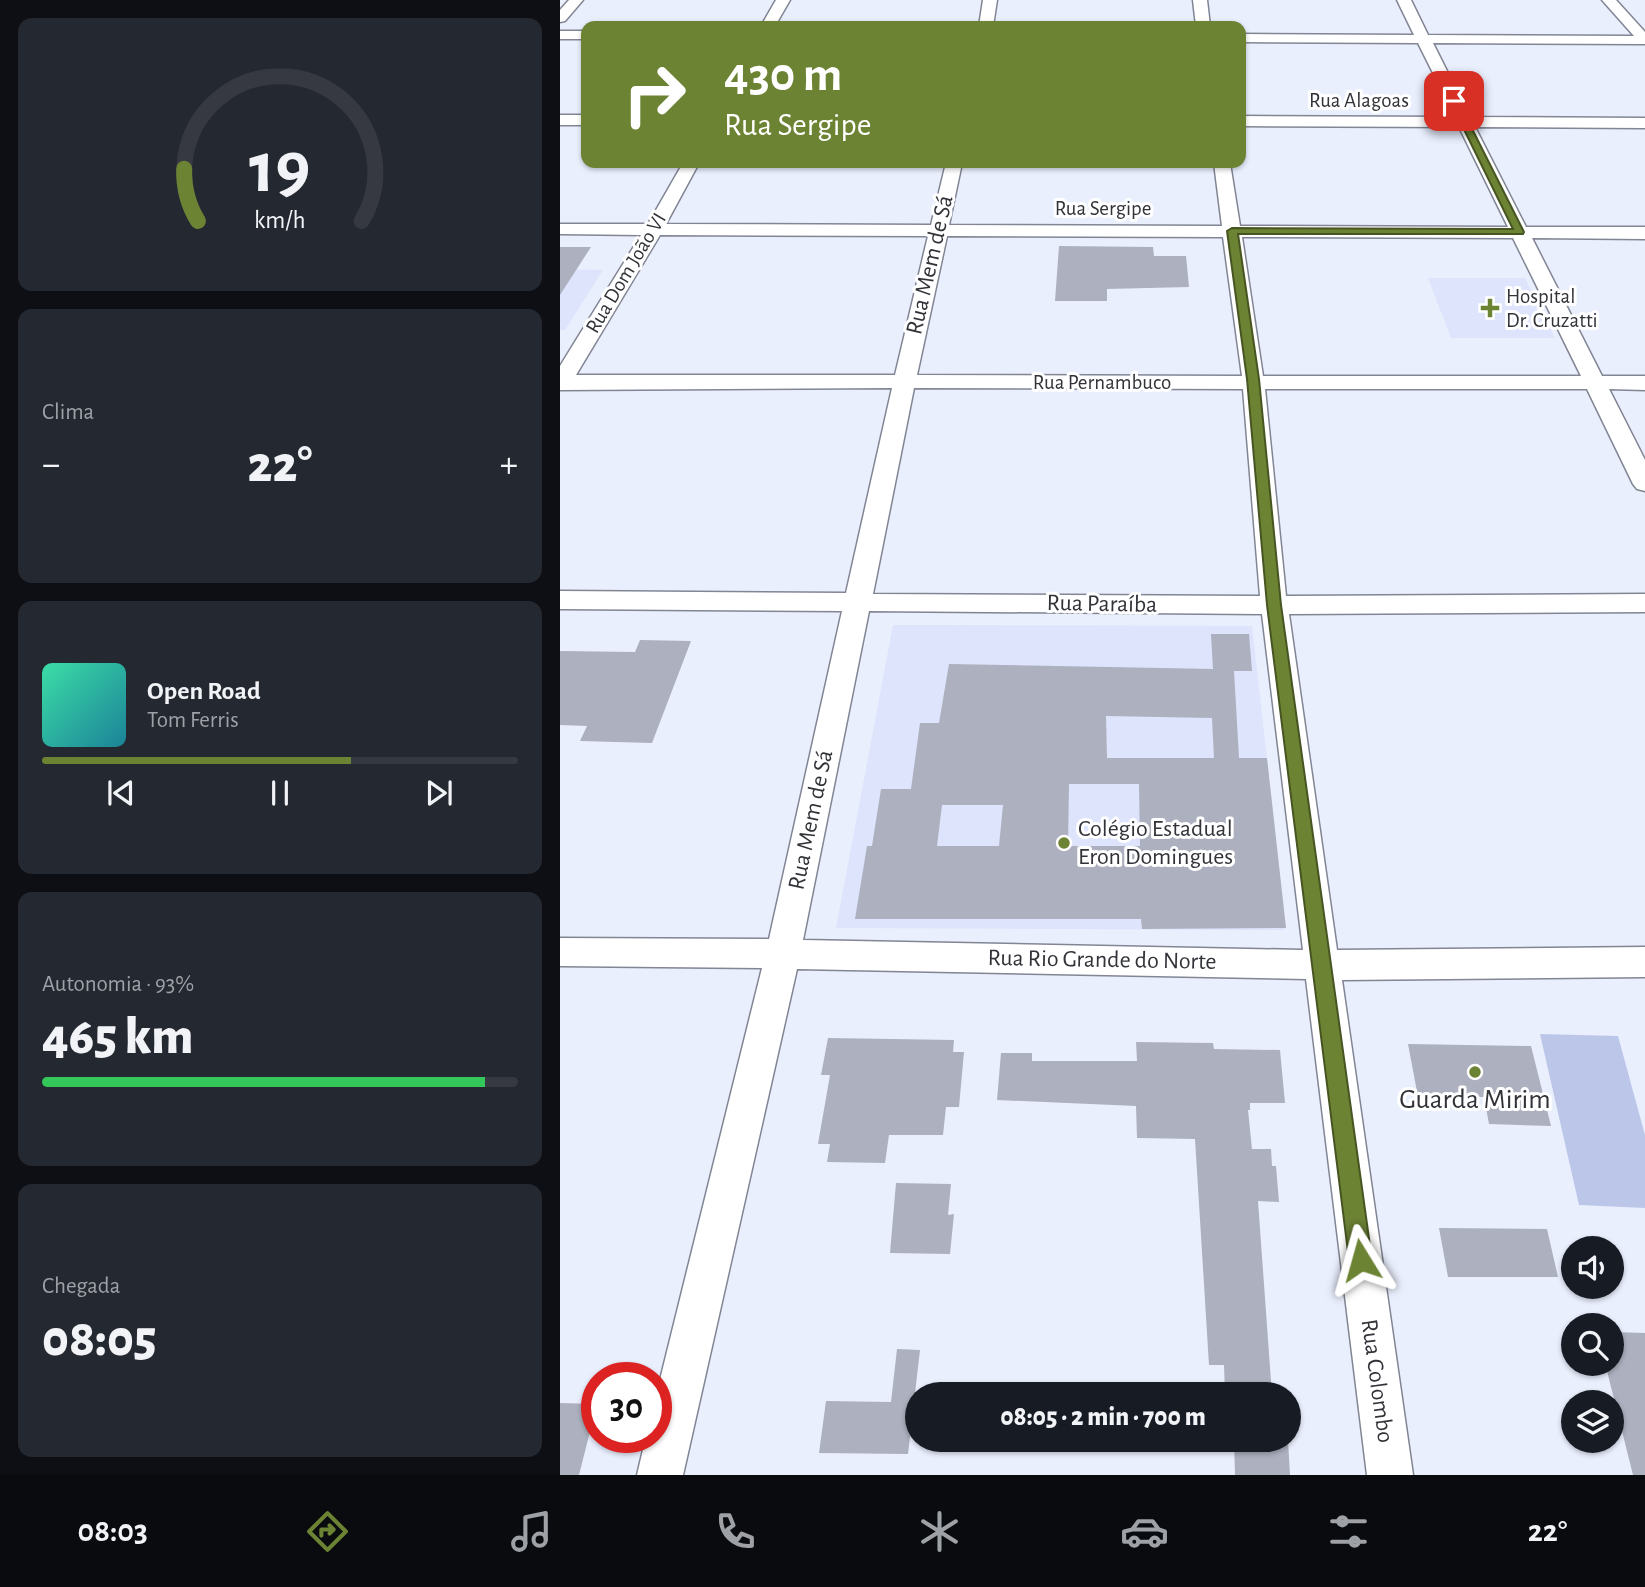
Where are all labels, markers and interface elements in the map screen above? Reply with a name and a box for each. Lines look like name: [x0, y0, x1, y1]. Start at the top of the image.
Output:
icon: right: [609, 49, 700, 140]
text: 430 m: [724, 51, 842, 100]
pin: [1424, 71, 1484, 131]
icon: arrive: [1435, 82, 1473, 120]
street label: Rua Alagoas: [1309, 90, 1409, 111]
text: Rua Sergipe: [724, 109, 871, 141]
text: 19: [249, 133, 311, 206]
street label: Rua Mem de Sá: [902, 193, 958, 337]
street label: Rua Sergipe: [1055, 198, 1151, 219]
text: km/h: [254, 208, 306, 233]
street label: Rua Dom João VI: [582, 209, 670, 337]
place label: Hospital Dr. Cruzatti: [1506, 286, 1598, 331]
marker: Hospital Dr. Cruzatti: [1480, 298, 1500, 318]
street label: Rua Pernambuco: [1033, 372, 1171, 393]
text: Clima: [42, 401, 94, 424]
text: 22°: [247, 439, 313, 491]
text: −: [42, 446, 60, 484]
text: +: [500, 446, 518, 484]
street label: Rua Paraíba: [1046, 591, 1158, 617]
text: Open Road: [147, 678, 261, 704]
text: Tom Ferris: [147, 709, 239, 732]
street label: Rua Mem de Sá: [784, 748, 838, 892]
icon: previous: [102, 774, 140, 812]
icon: pause: [261, 774, 299, 812]
icon: next: [420, 774, 458, 812]
place label: Colégio Estadual Eron Domingues: [1078, 817, 1233, 869]
marker: Colégio Estadual Eron Domingues: [1056, 835, 1072, 851]
street label: Rua Rio Grande do Norte: [987, 946, 1217, 974]
text: Autonomia · 93%: [42, 973, 194, 996]
text: 465 km: [42, 1011, 193, 1063]
marker: Guarda Mirim: [1467, 1064, 1483, 1080]
place label: Guarda Mirim: [1399, 1086, 1551, 1114]
position arrow: [1324, 1223, 1398, 1297]
map controls: [1561, 1236, 1624, 1453]
button: sound: [1561, 1236, 1624, 1299]
text: Chegada: [42, 1275, 120, 1298]
text: 08:05: [42, 1313, 157, 1365]
button: search: [1561, 1313, 1624, 1376]
street label: Rua Colombo: [1356, 1318, 1398, 1444]
speed limit sign: 30: [581, 1362, 672, 1453]
button: layers: [1561, 1390, 1624, 1453]
text: 08:05 · 2 min · 700 m: [1000, 1404, 1206, 1430]
icon: directions: [303, 1507, 352, 1556]
icon: music: [507, 1507, 556, 1556]
icon: phone: [711, 1507, 760, 1556]
icon: climate: [915, 1507, 964, 1556]
icon: car: [1120, 1507, 1169, 1556]
icon: filters: [1324, 1507, 1373, 1556]
text: 08:03: [78, 1515, 148, 1547]
text: 22°: [1528, 1515, 1567, 1547]

